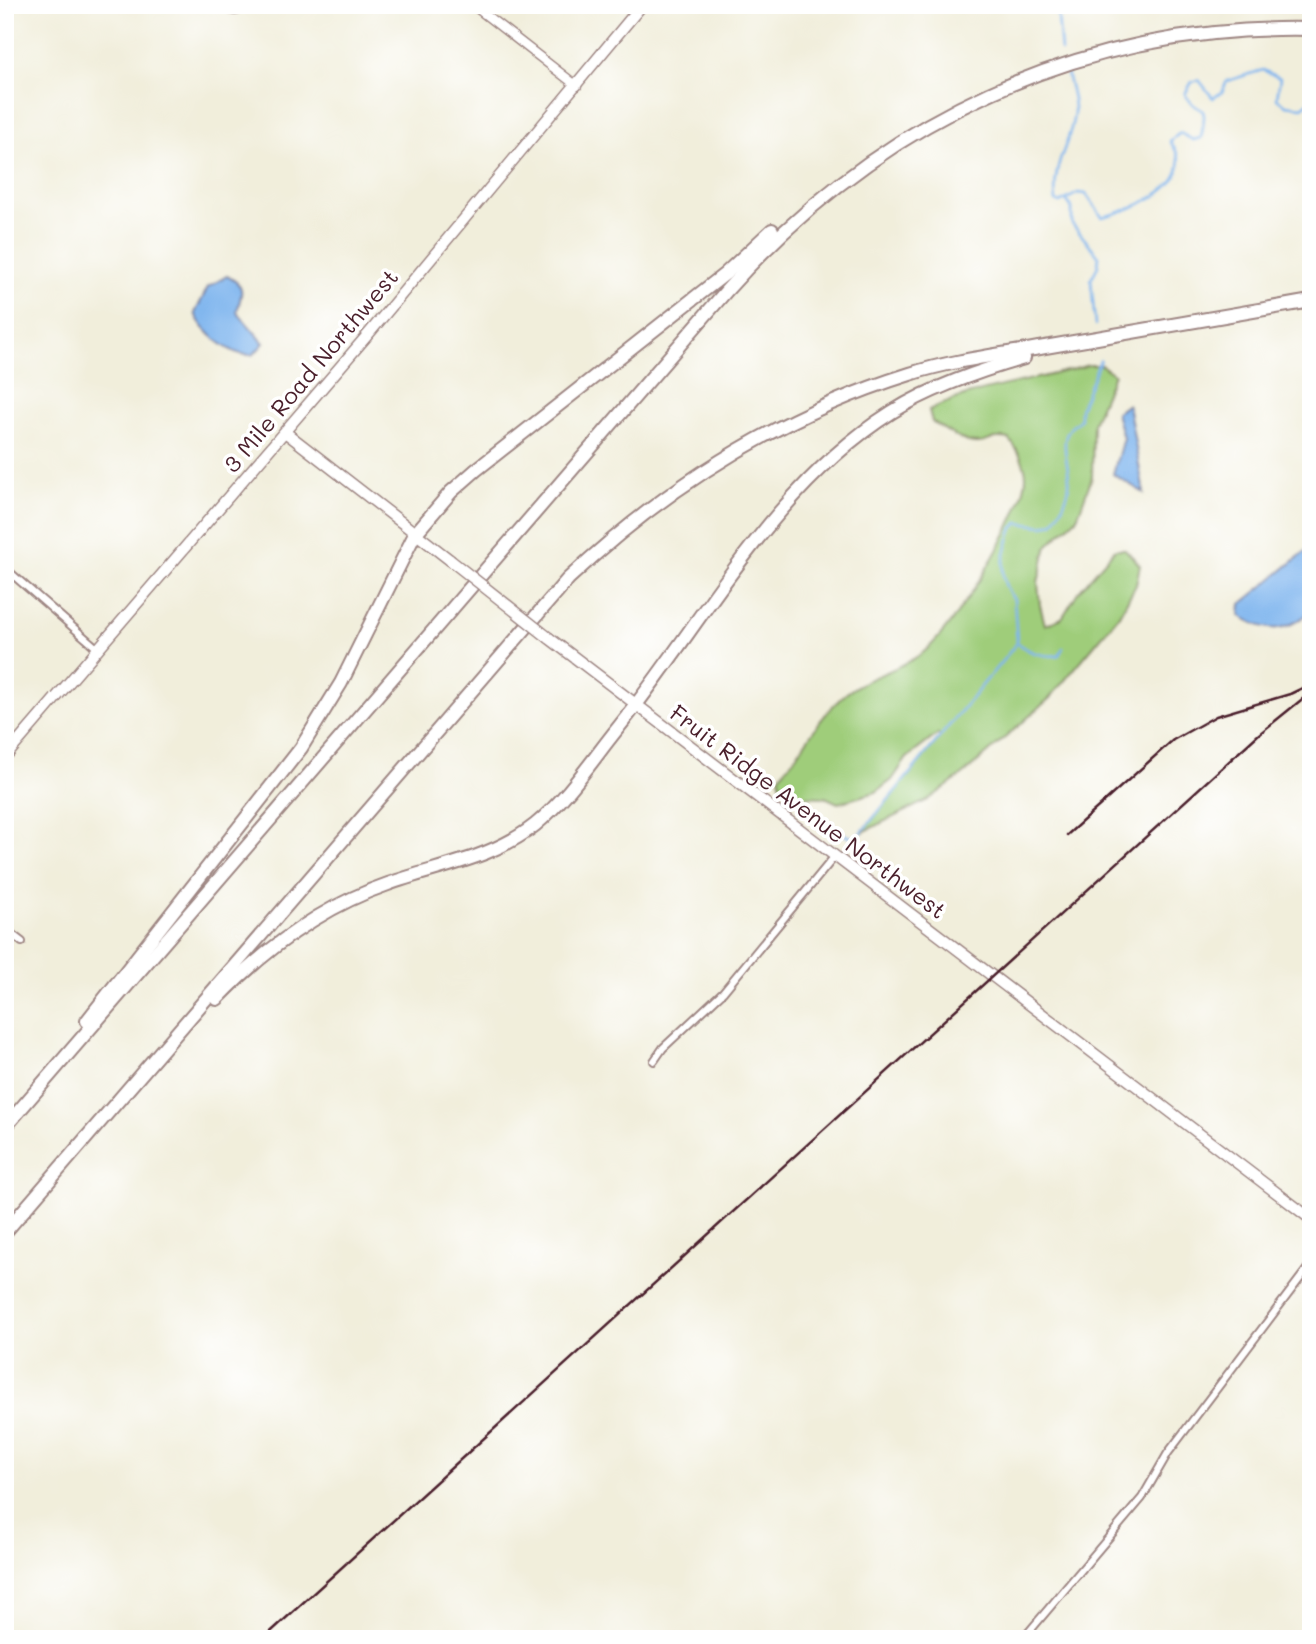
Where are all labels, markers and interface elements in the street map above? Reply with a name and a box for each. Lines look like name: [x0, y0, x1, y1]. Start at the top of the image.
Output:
street label: 3 Mile Road Northwest: [216, 262, 404, 478]
street label: Fruit Ridge Avenue Northwest: [664, 697, 953, 925]

